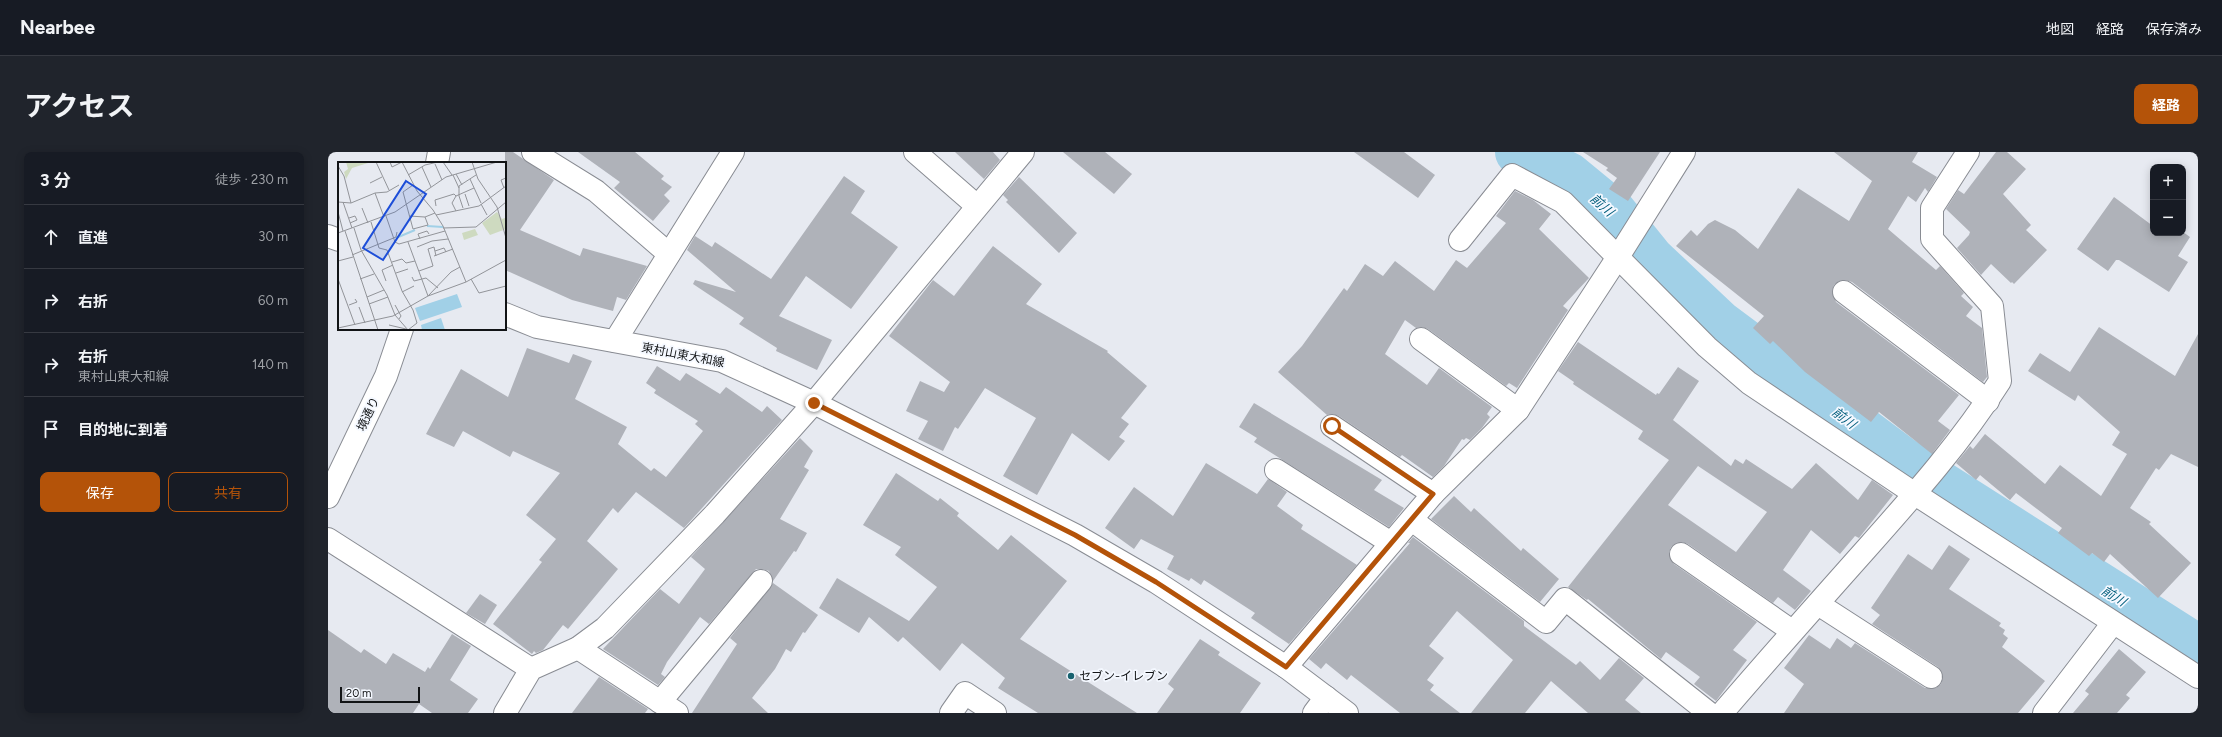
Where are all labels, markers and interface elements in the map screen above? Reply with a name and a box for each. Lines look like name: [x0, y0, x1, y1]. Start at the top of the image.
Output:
text: Nearbee: [20, 16, 95, 39]
text: 地図: [2046, 21, 2074, 38]
text: 経路: [2096, 21, 2124, 38]
text: 保存済み: [2146, 21, 2202, 38]
button: 経路: [2134, 84, 2198, 124]
text: アクセス: [24, 89, 135, 123]
inset map: [338, 162, 506, 330]
map controls: [2150, 164, 2186, 236]
button: +: [2150, 164, 2186, 200]
text: 3 分: [40, 170, 71, 190]
text: 徒歩 · 230 m: [215, 172, 288, 187]
water label: 前川: [1587, 191, 1618, 220]
button: −: [2150, 200, 2186, 236]
icon: ahead: [40, 226, 62, 248]
text: 直進: [78, 229, 108, 247]
text: 30 m: [258, 229, 288, 244]
icon: right: [40, 290, 62, 312]
text: 右折: [78, 293, 108, 311]
text: 60 m: [258, 293, 288, 308]
street label: 東村山東大和線: [640, 340, 726, 370]
text: 右折: [78, 348, 108, 366]
icon: right: [40, 354, 62, 376]
text: 140 m: [252, 357, 288, 372]
text: 東村山東大和線: [78, 369, 169, 384]
route end: [805, 394, 823, 412]
street label: 境通り: [354, 395, 382, 433]
water label: 前川: [1829, 404, 1860, 433]
route start: [1323, 417, 1341, 435]
icon: arrive: [40, 418, 62, 440]
text: 目的地に到着: [78, 421, 168, 439]
button: 保存: [40, 472, 160, 512]
button: 共有: [168, 472, 288, 512]
water label: 前川: [2099, 583, 2131, 610]
place label: セブン-イレブン: [1079, 669, 1168, 683]
marker: セブン-イレブン: [1066, 671, 1076, 681]
scale bar: [340, 685, 420, 704]
text: 20 m: [346, 687, 371, 700]

